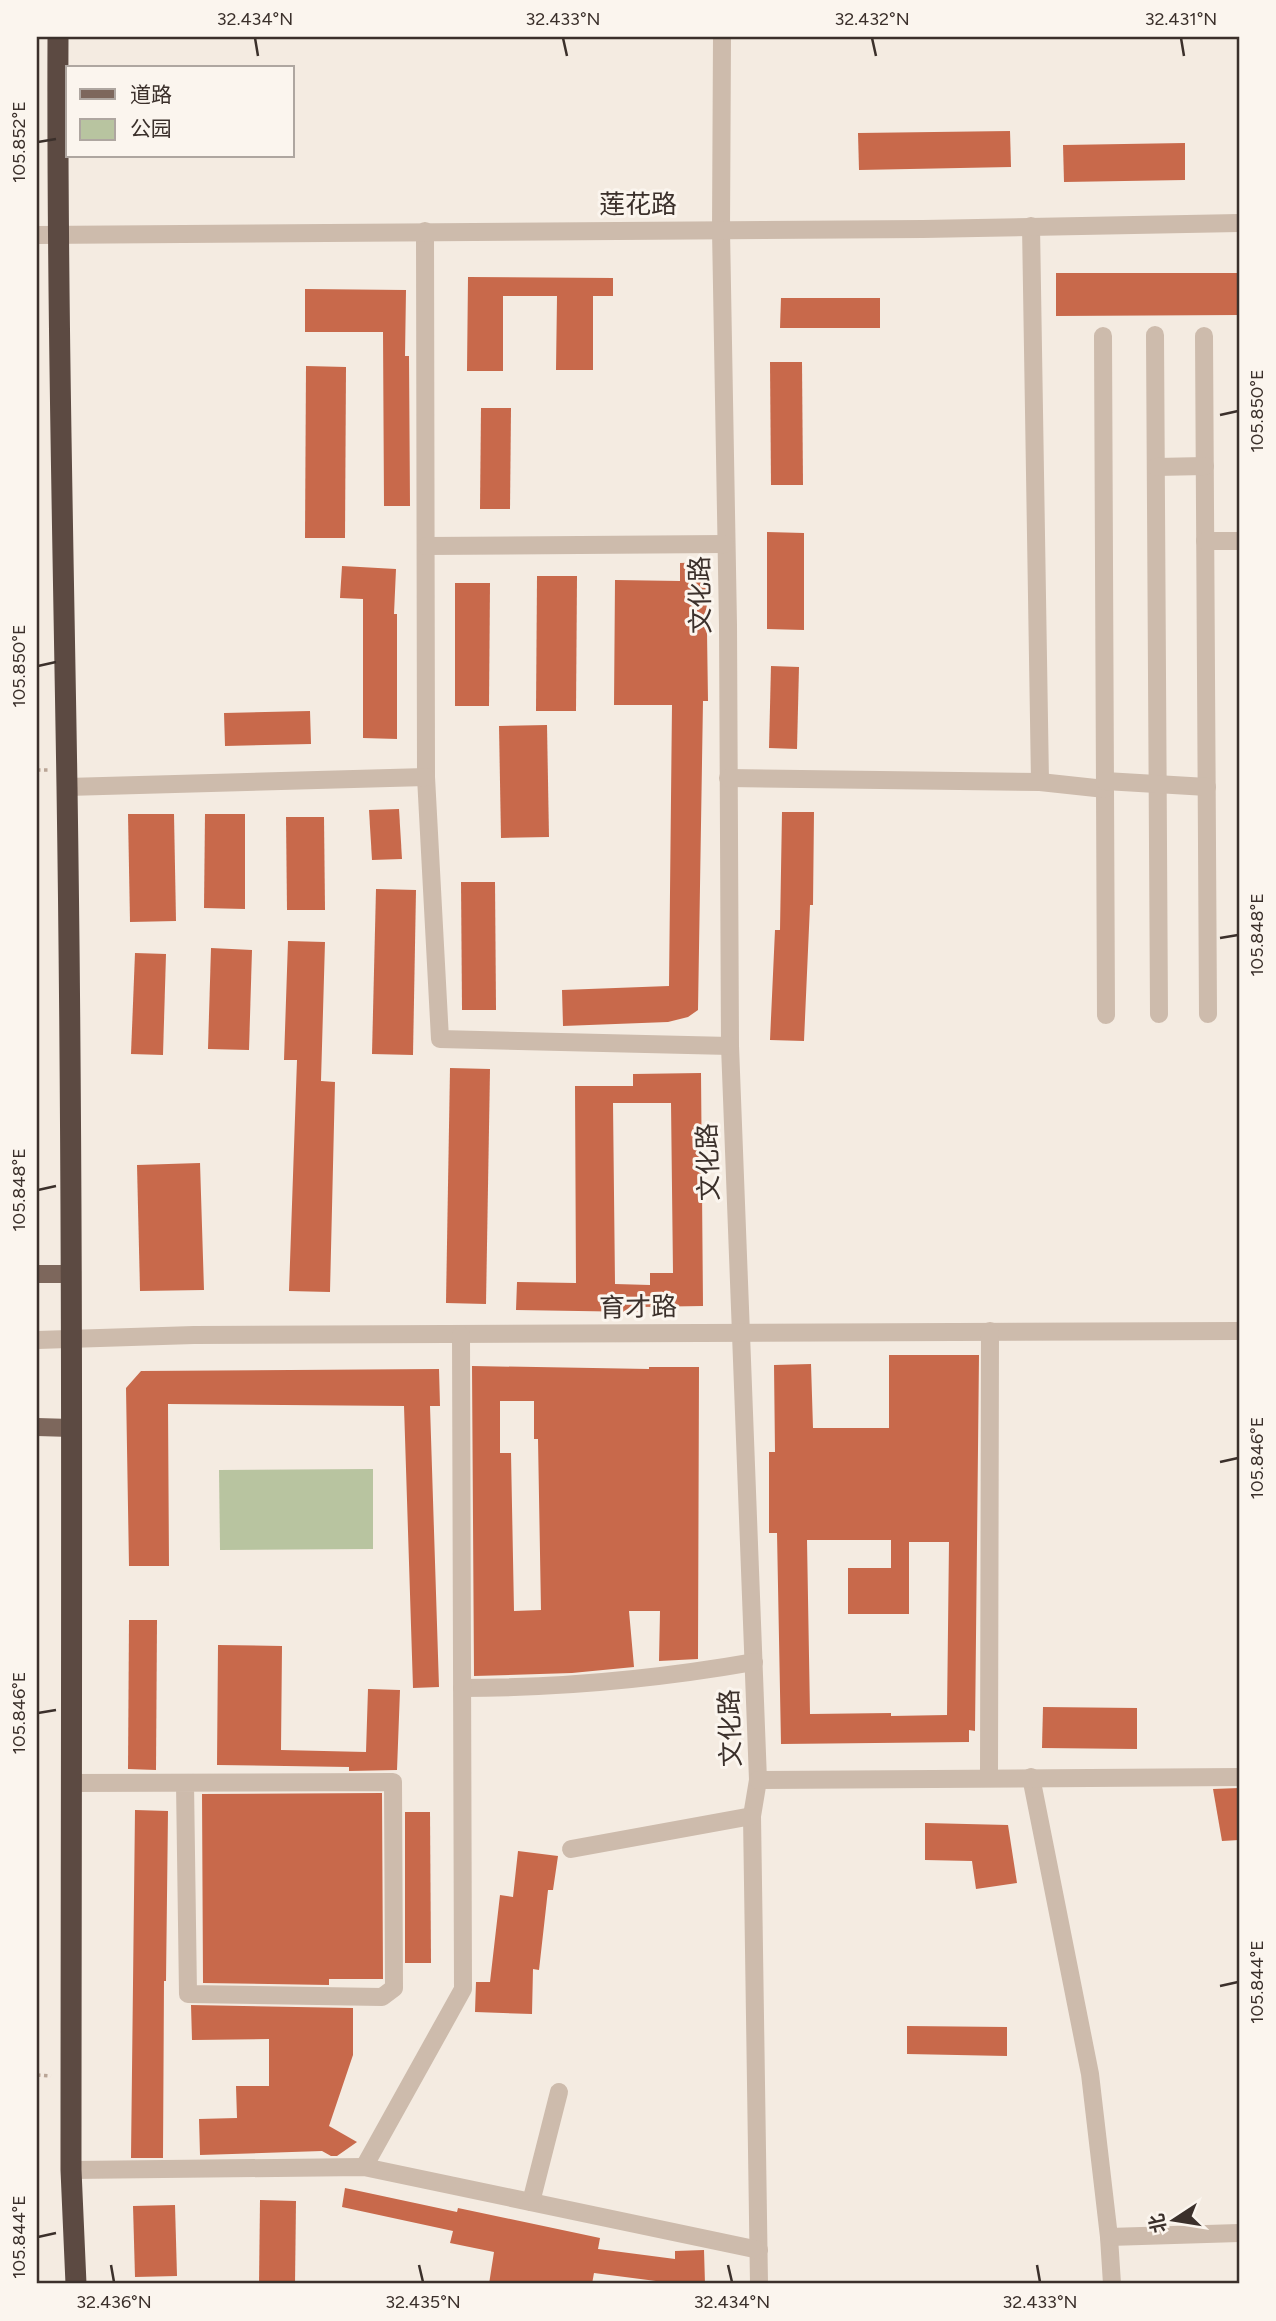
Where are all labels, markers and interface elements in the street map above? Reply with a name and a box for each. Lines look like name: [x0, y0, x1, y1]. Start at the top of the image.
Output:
text: 32.434°N: [217, 8, 293, 30]
text: 32.433°N: [526, 8, 600, 30]
text: 32.432°N: [834, 8, 910, 30]
text: 32.431°N: [1145, 8, 1217, 30]
legend: [66, 66, 294, 158]
text: 道路: [130, 82, 172, 107]
text: 105.852°E: [8, 101, 30, 183]
text: 公园: [130, 116, 172, 141]
street label: 莲花路: [599, 188, 677, 220]
text: 105.850°E: [1246, 369, 1268, 453]
street label: 文化路: [683, 556, 717, 634]
text: 105.850°E: [8, 624, 30, 708]
text: 105.848°E: [1246, 893, 1268, 977]
street label: 文化路: [691, 1122, 725, 1202]
text: 105.848°E: [8, 1148, 30, 1232]
street label: 育才路: [599, 1290, 677, 1324]
text: 105.846°E: [1246, 1417, 1268, 1499]
text: 105.846°E: [8, 1672, 30, 1754]
street label: 文化路: [713, 1688, 747, 1768]
text: 105.844°E: [1246, 1940, 1268, 2024]
north arrow: [1140, 2184, 1210, 2254]
text: 105.844°E: [8, 2195, 30, 2279]
text: 北: [1145, 2212, 1171, 2235]
text: 32.436°N: [76, 2291, 152, 2313]
text: 32.435°N: [385, 2291, 461, 2313]
text: 32.434°N: [694, 2291, 770, 2313]
text: 32.433°N: [1003, 2291, 1077, 2313]

